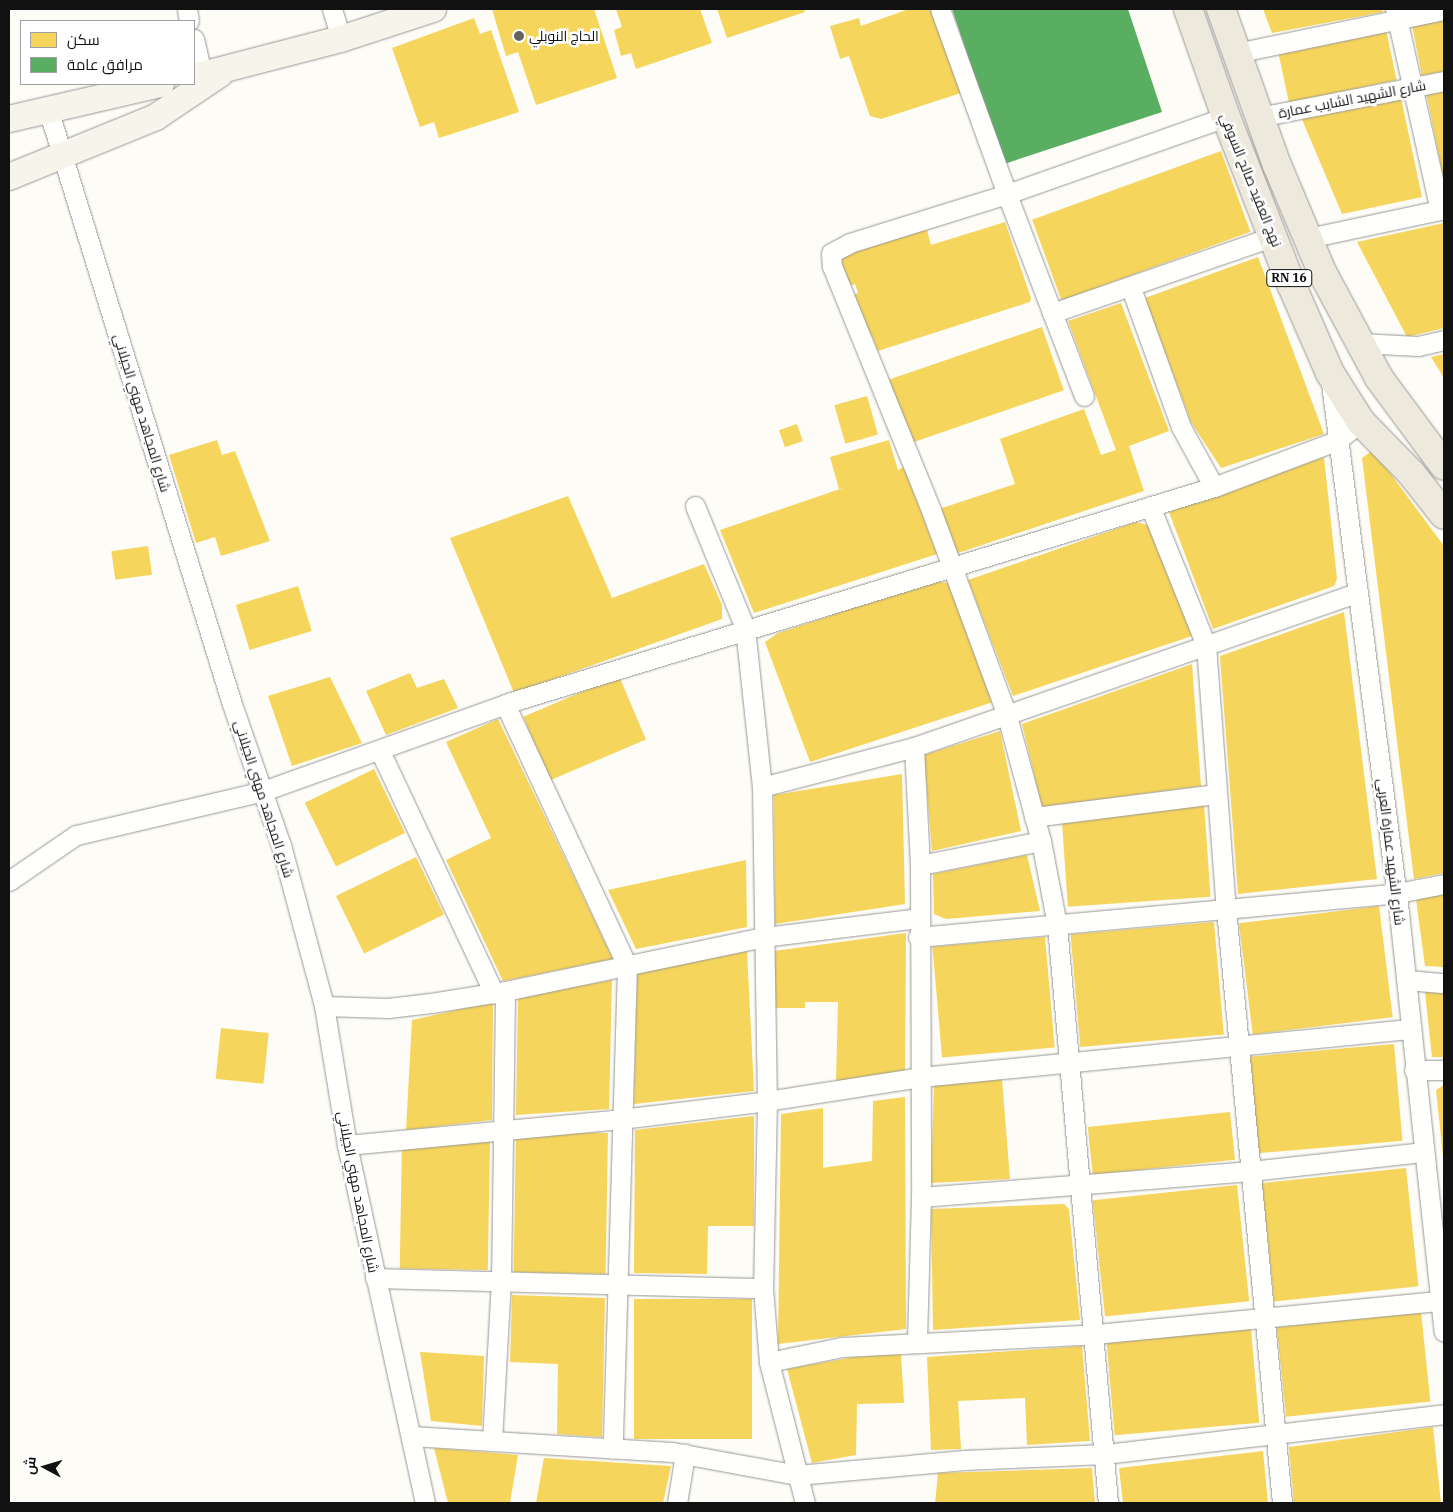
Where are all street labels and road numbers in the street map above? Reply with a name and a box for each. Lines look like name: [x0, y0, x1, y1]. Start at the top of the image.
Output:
street label: شارع الشهيد الشايب عمارة: [1277, 76, 1427, 122]
street label: نهج العقيد صالح السوفي: [1216, 111, 1286, 249]
road number: RN 16: [1265, 268, 1313, 288]
street label: شارع المجاهد مهني الجيلاني: [110, 332, 174, 494]
street label: شارع المجاهد مهني الجيلاني: [231, 718, 297, 880]
street label: شارع الشهيد عمارة العربي: [1374, 778, 1408, 926]
street label: شارع المجاهد مهني الجيلاني: [334, 1110, 382, 1274]

